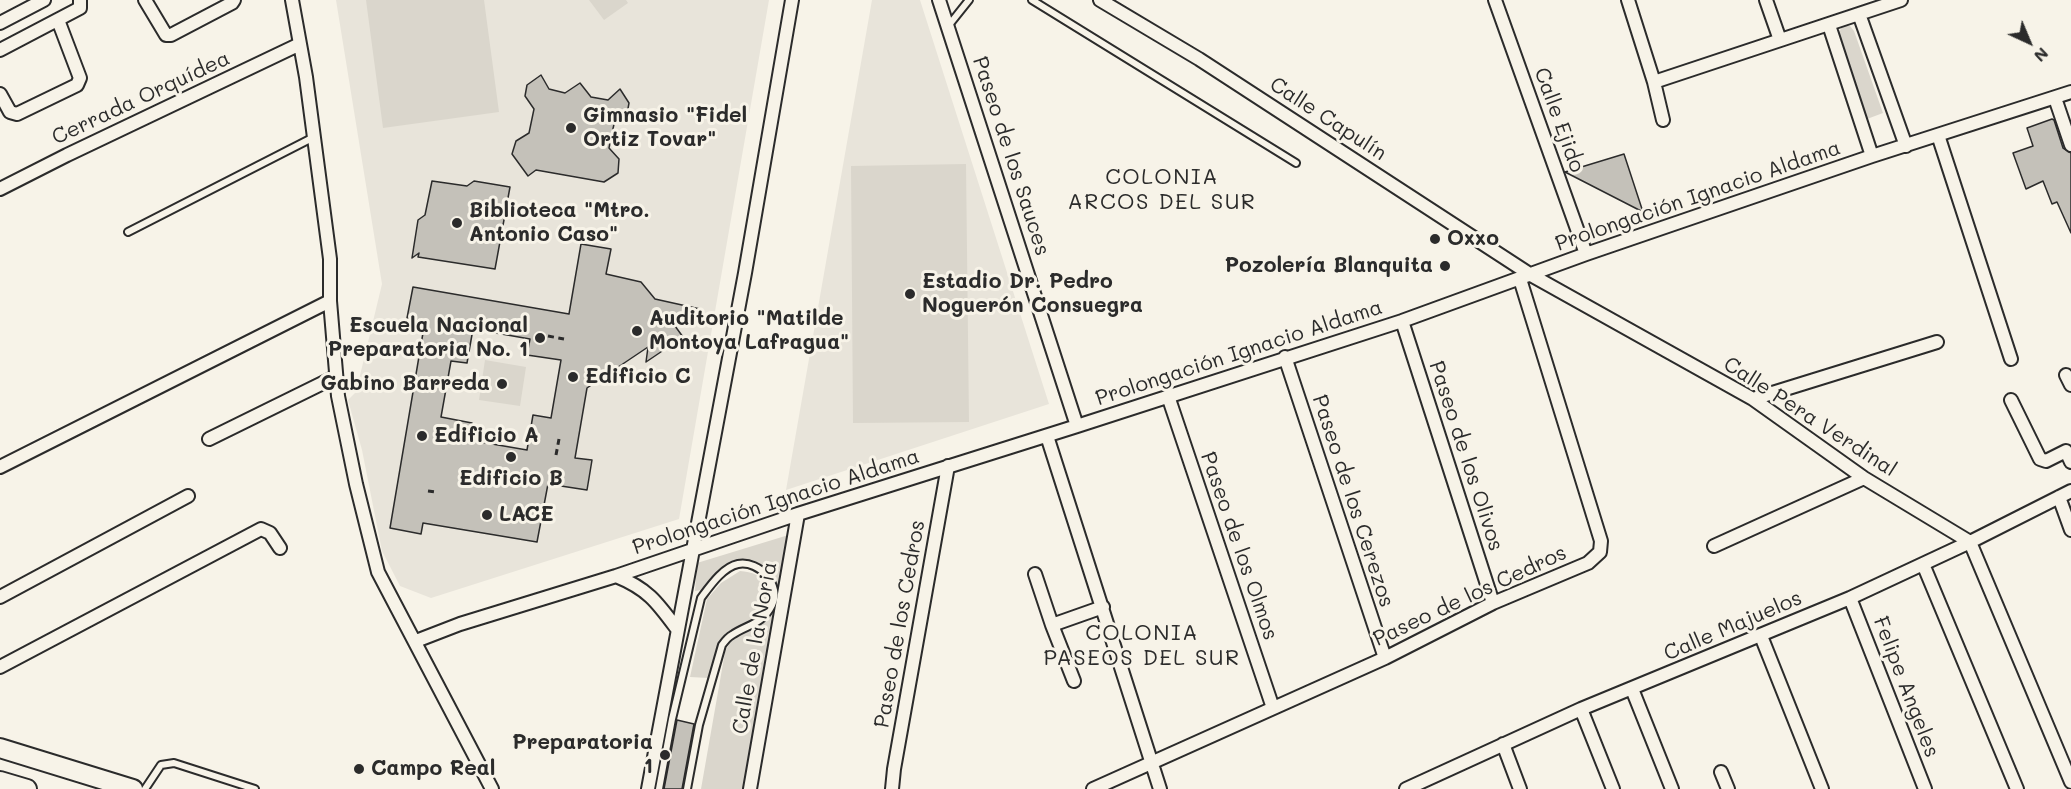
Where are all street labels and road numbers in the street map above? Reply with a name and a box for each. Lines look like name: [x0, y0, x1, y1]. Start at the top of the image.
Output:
street label: Cerrada Orquídea: [48, 46, 234, 150]
street label: Paseo de los Sauces: [967, 53, 1055, 259]
street label: Calle Ejido: [1528, 64, 1590, 176]
street label: Calle Capulín: [1265, 72, 1391, 166]
street label: Prolongación Ignacio Aldama: [1552, 135, 1844, 257]
street label: Prolongación Ignacio Aldama: [1092, 295, 1386, 411]
street label: Calle Pera Verdinal: [1719, 352, 1901, 482]
street label: Paseo de los Olivos: [1423, 358, 1509, 554]
street label: Paseo de los Cerezos: [1307, 392, 1399, 610]
street label: Prolongación Ignacio Aldama: [629, 444, 923, 560]
street label: Paseo de los Olmos: [1195, 449, 1283, 643]
street label: Paseo de los Cedros: [869, 518, 931, 730]
street label: Paseo de los Cedros: [1369, 540, 1571, 652]
street label: Calle de la Noria: [727, 560, 783, 736]
street label: Calle Majuelos: [1660, 586, 1806, 666]
street label: Felipe Angeles: [1868, 613, 1944, 761]

